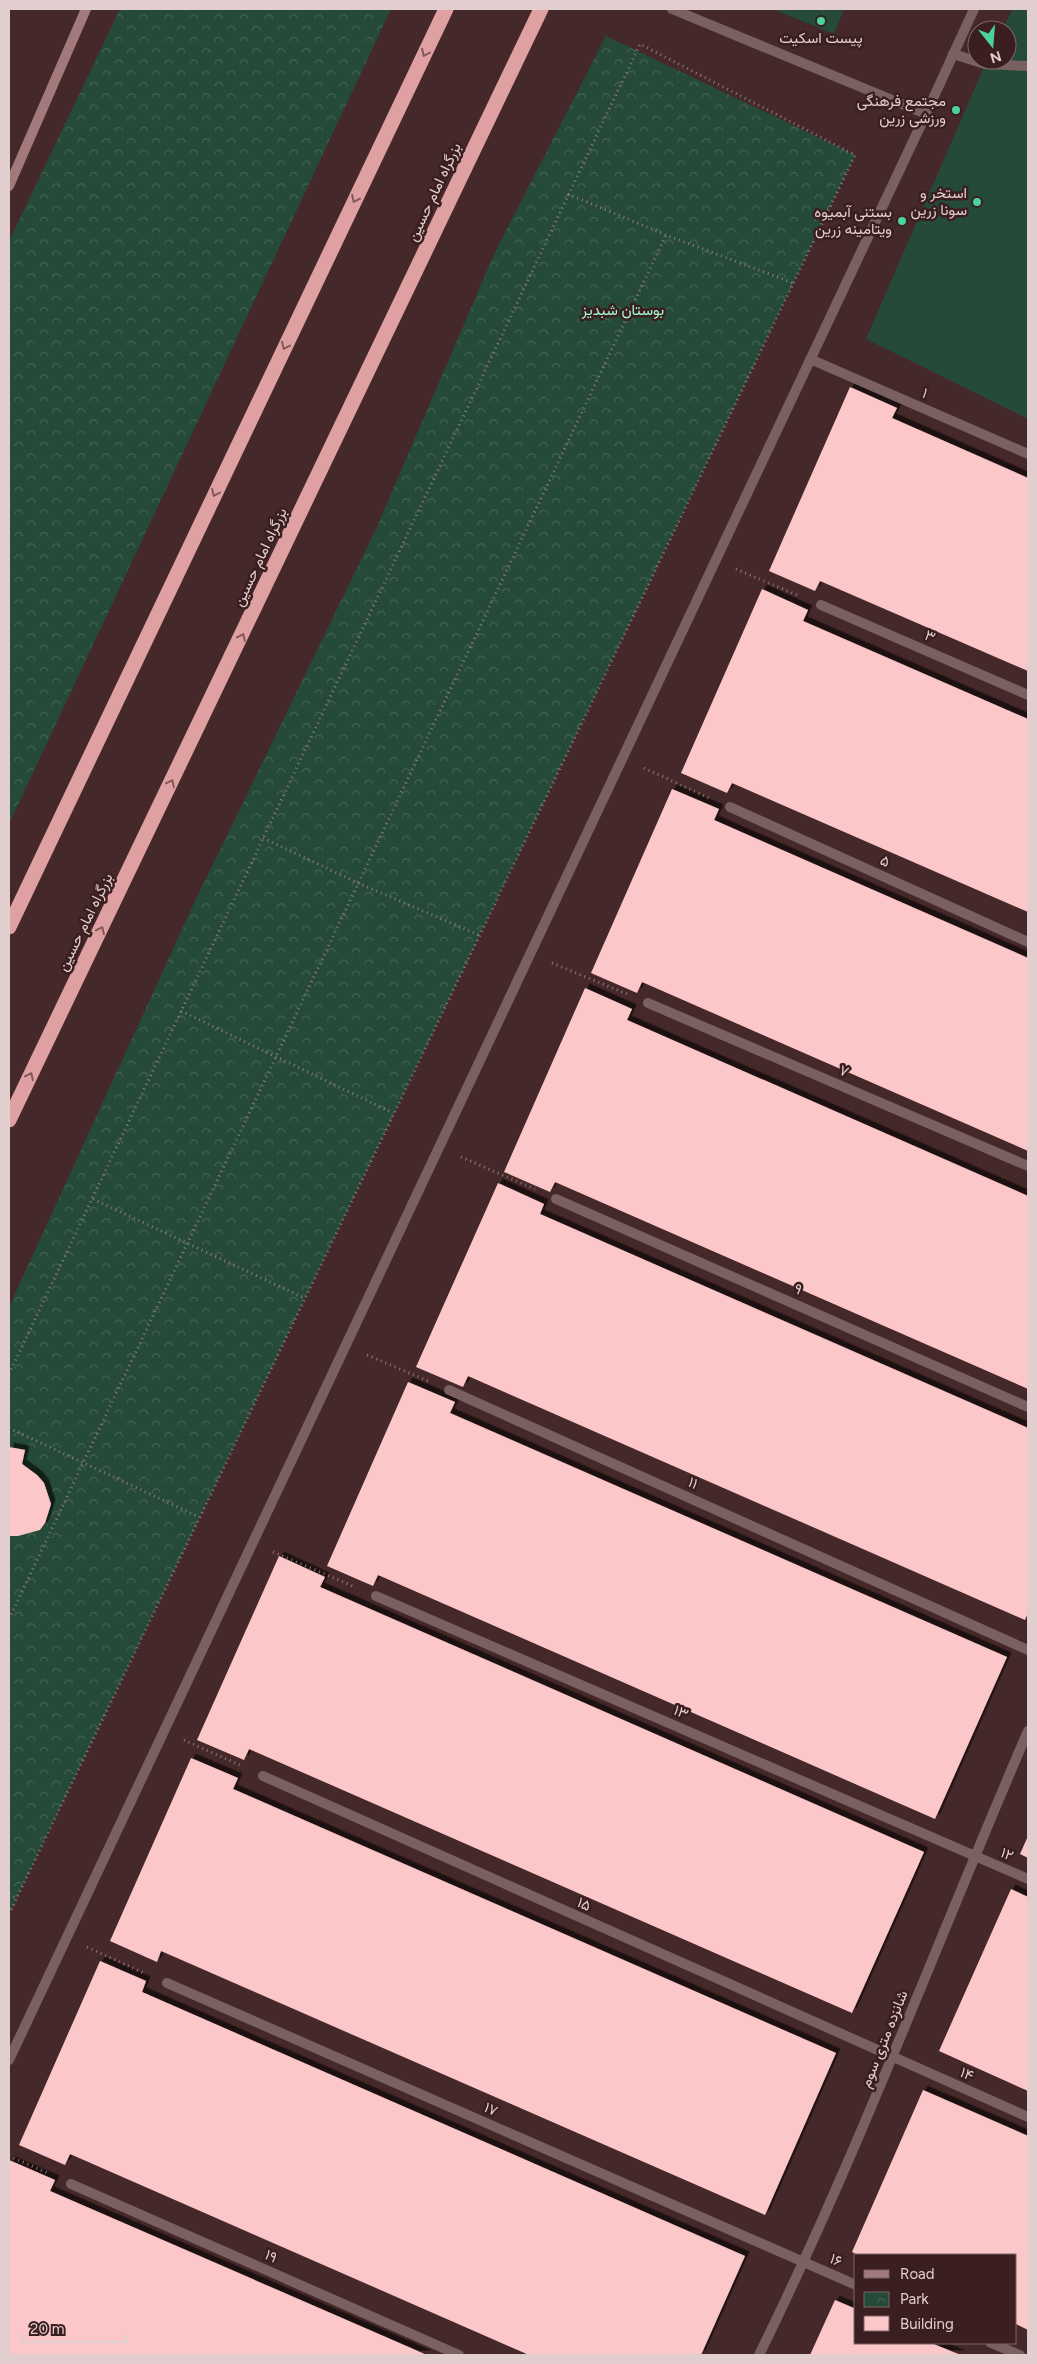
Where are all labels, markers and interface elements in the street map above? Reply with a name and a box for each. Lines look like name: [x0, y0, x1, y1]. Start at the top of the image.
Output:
marker: پیست اسکیت: [815, 15, 827, 27]
north arrow: [967, 20, 1017, 70]
place label: پیست اسکیت: [779, 29, 863, 48]
text: N: [988, 47, 1003, 67]
one-way arrow: [421, 48, 431, 57]
place label: مجتمع فرهنگی ورزشی زرین: [857, 92, 946, 128]
marker: مجتمع فرهنگی ورزشی زرین: [950, 104, 962, 116]
street label: بزرگراه امام حسین: [403, 140, 466, 245]
place label: استخر و سونا زرین: [911, 184, 967, 220]
one-way arrow: [352, 194, 362, 203]
marker: استخر و سونا زرین: [971, 196, 983, 208]
place label: بستنی آبمیوه ویتامینه زرین: [814, 203, 892, 239]
marker: بستنی آبمیوه ویتامینه زرین: [896, 215, 908, 227]
park label: بوستان شبدیز: [581, 301, 664, 319]
one-way arrow: [281, 341, 292, 350]
street label: ۱: [919, 384, 931, 402]
one-way arrow: [211, 488, 222, 497]
street label: بزرگراه امام حسین: [229, 505, 292, 610]
street label: ۳: [922, 626, 938, 646]
one-way arrow: [236, 633, 246, 642]
one-way arrow: [165, 779, 175, 788]
street label: ۵: [877, 851, 893, 871]
street label: بزرگراه امام حسین: [53, 870, 117, 974]
one-way arrow: [94, 926, 104, 935]
street label: ۷: [836, 1061, 852, 1081]
one-way arrow: [24, 1072, 34, 1081]
street label: ۹: [791, 1279, 805, 1299]
street label: ۱۱: [685, 1473, 701, 1493]
street label: ۱۳: [671, 1701, 691, 1723]
street label: ۱۲: [998, 1843, 1016, 1865]
street label: ۱۵: [574, 1893, 594, 1915]
street label: شانزده متری سوم: [856, 1988, 913, 2091]
street label: ۱۴: [958, 2063, 977, 2085]
street label: ۱۷: [481, 2098, 501, 2120]
street label: ۱۹: [262, 2245, 280, 2267]
street label: ۱۶: [827, 2249, 845, 2271]
legend: [854, 2254, 1017, 2344]
text: Road: [900, 2265, 935, 2283]
text: Park: [900, 2290, 929, 2308]
scale bar: [22, 2312, 128, 2344]
text: Building: [900, 2315, 954, 2333]
text: 20 m: [30, 2320, 64, 2338]

